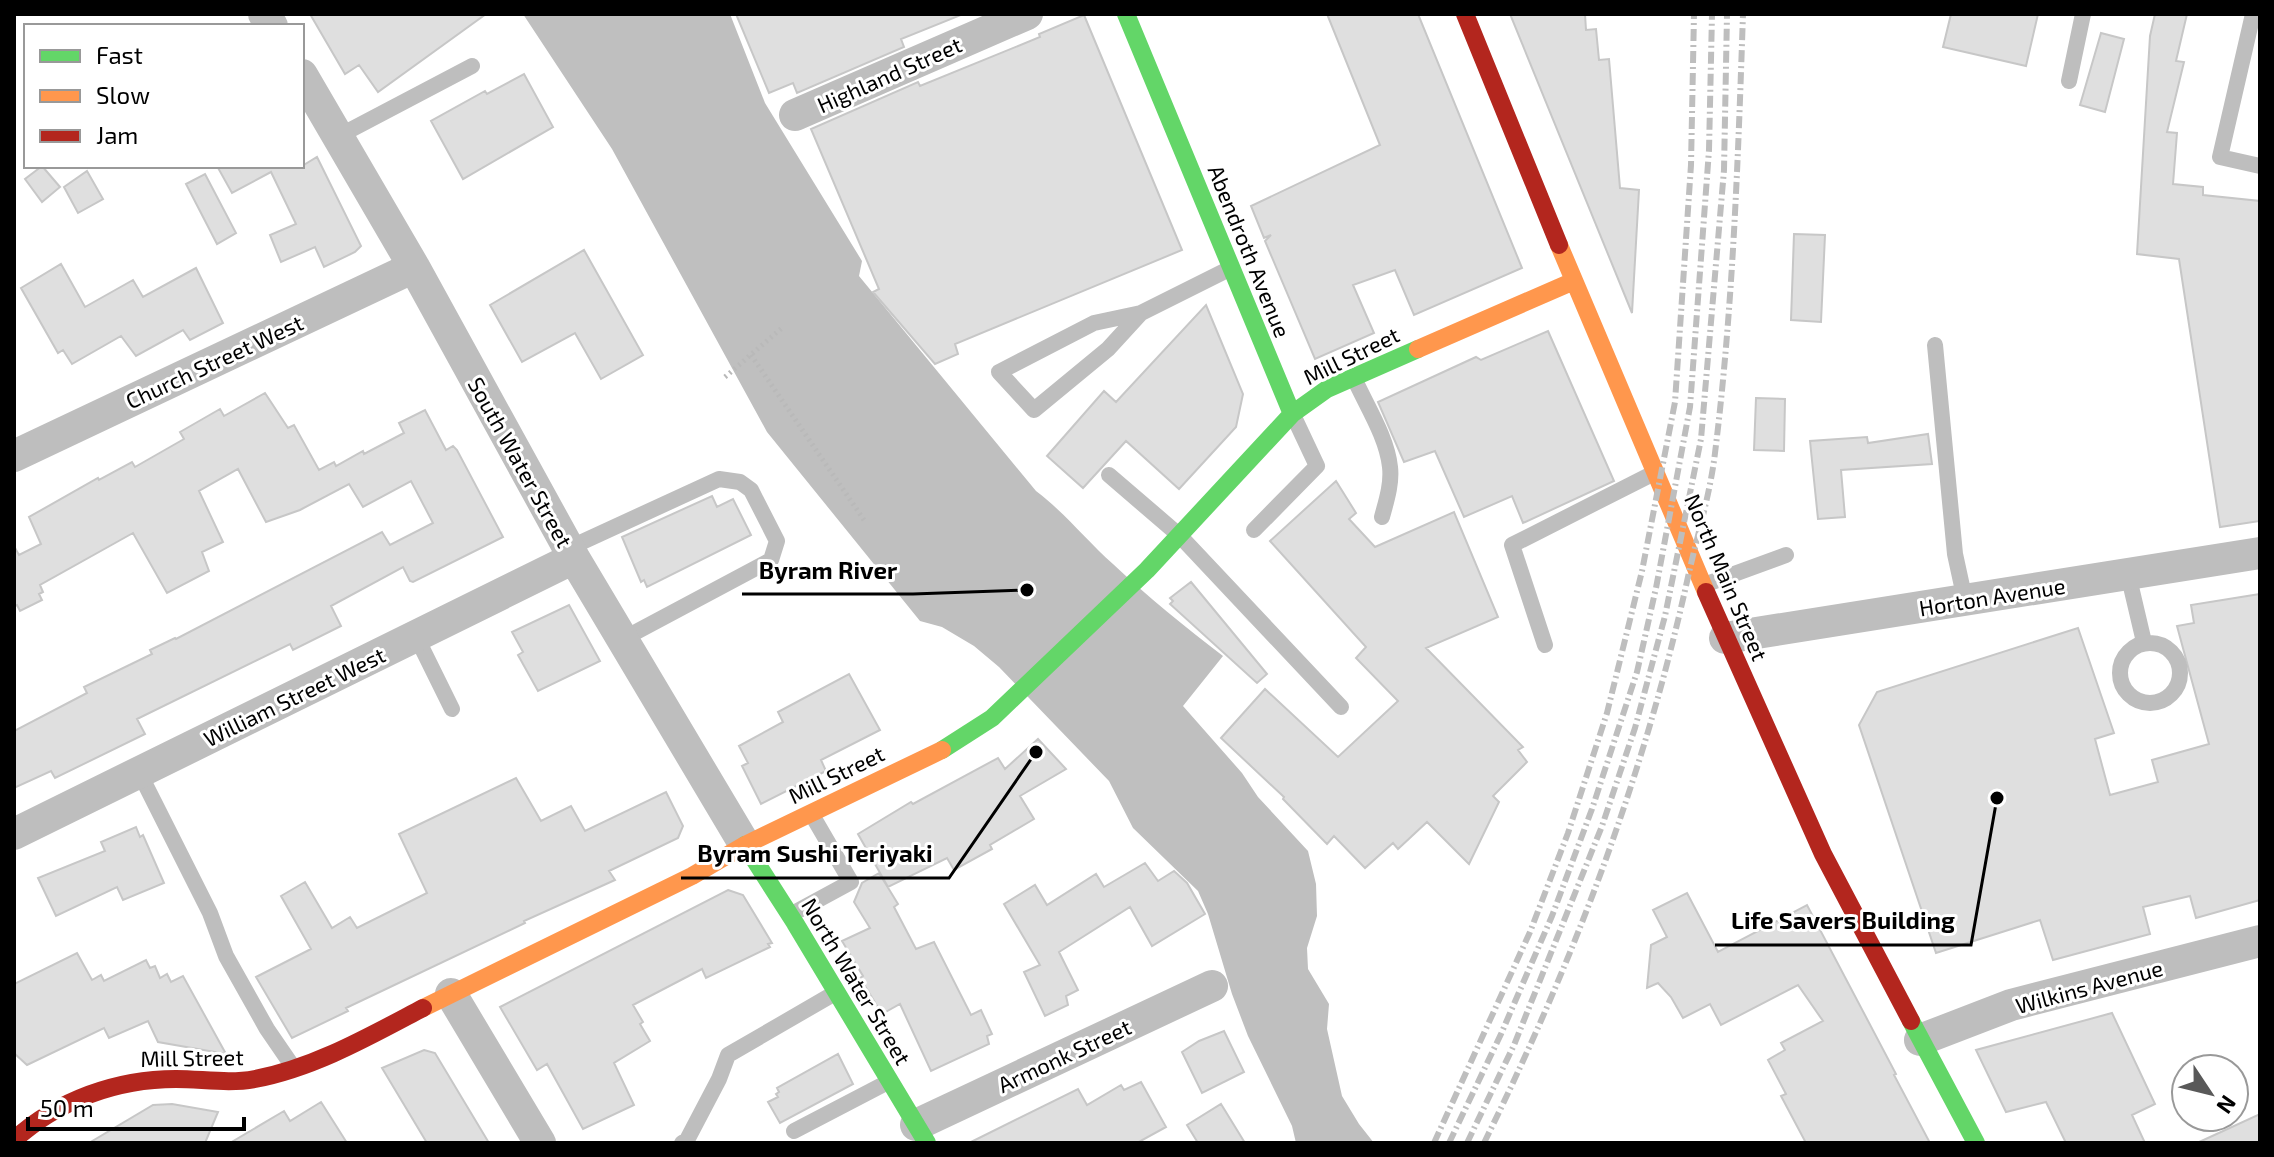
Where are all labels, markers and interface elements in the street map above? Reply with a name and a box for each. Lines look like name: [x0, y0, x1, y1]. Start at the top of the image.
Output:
legend: [24, 24, 304, 168]
street label: Highland Street: [813, 31, 965, 117]
text: Fast: [96, 40, 143, 69]
text: Slow: [96, 80, 150, 109]
text: Jam: [96, 120, 138, 149]
street label: Abendroth Avenue: [1204, 161, 1296, 341]
street label: Church Street West: [121, 309, 307, 413]
street label: Mill Street: [1299, 321, 1403, 389]
street label: South Water Street: [463, 372, 579, 552]
street label: North Main Street: [1680, 490, 1774, 664]
callout: Byram River: [742, 546, 913, 594]
text: Byram River: [759, 555, 898, 584]
street label: Horton Avenue: [1917, 572, 2067, 620]
street label: William Street West: [199, 641, 389, 751]
street label: Mill Street: [784, 740, 888, 808]
callout: Byram Sushi Teriyaki: [681, 830, 949, 878]
text: Byram Sushi Teriyaki: [697, 838, 933, 867]
street label: North Water Street: [797, 893, 917, 1069]
callout: Life Savers Building: [1715, 897, 1971, 945]
text: Life Savers Building: [1731, 905, 1955, 934]
street label: Wilkins Avenue: [2012, 954, 2166, 1018]
street label: Armonk Street: [993, 1013, 1135, 1097]
street label: Mill Street: [140, 1043, 244, 1071]
north arrow: [2170, 1053, 2250, 1133]
scale bar: [28, 1081, 244, 1131]
text: N: [2212, 1091, 2242, 1119]
text: 50 m: [40, 1093, 94, 1122]

